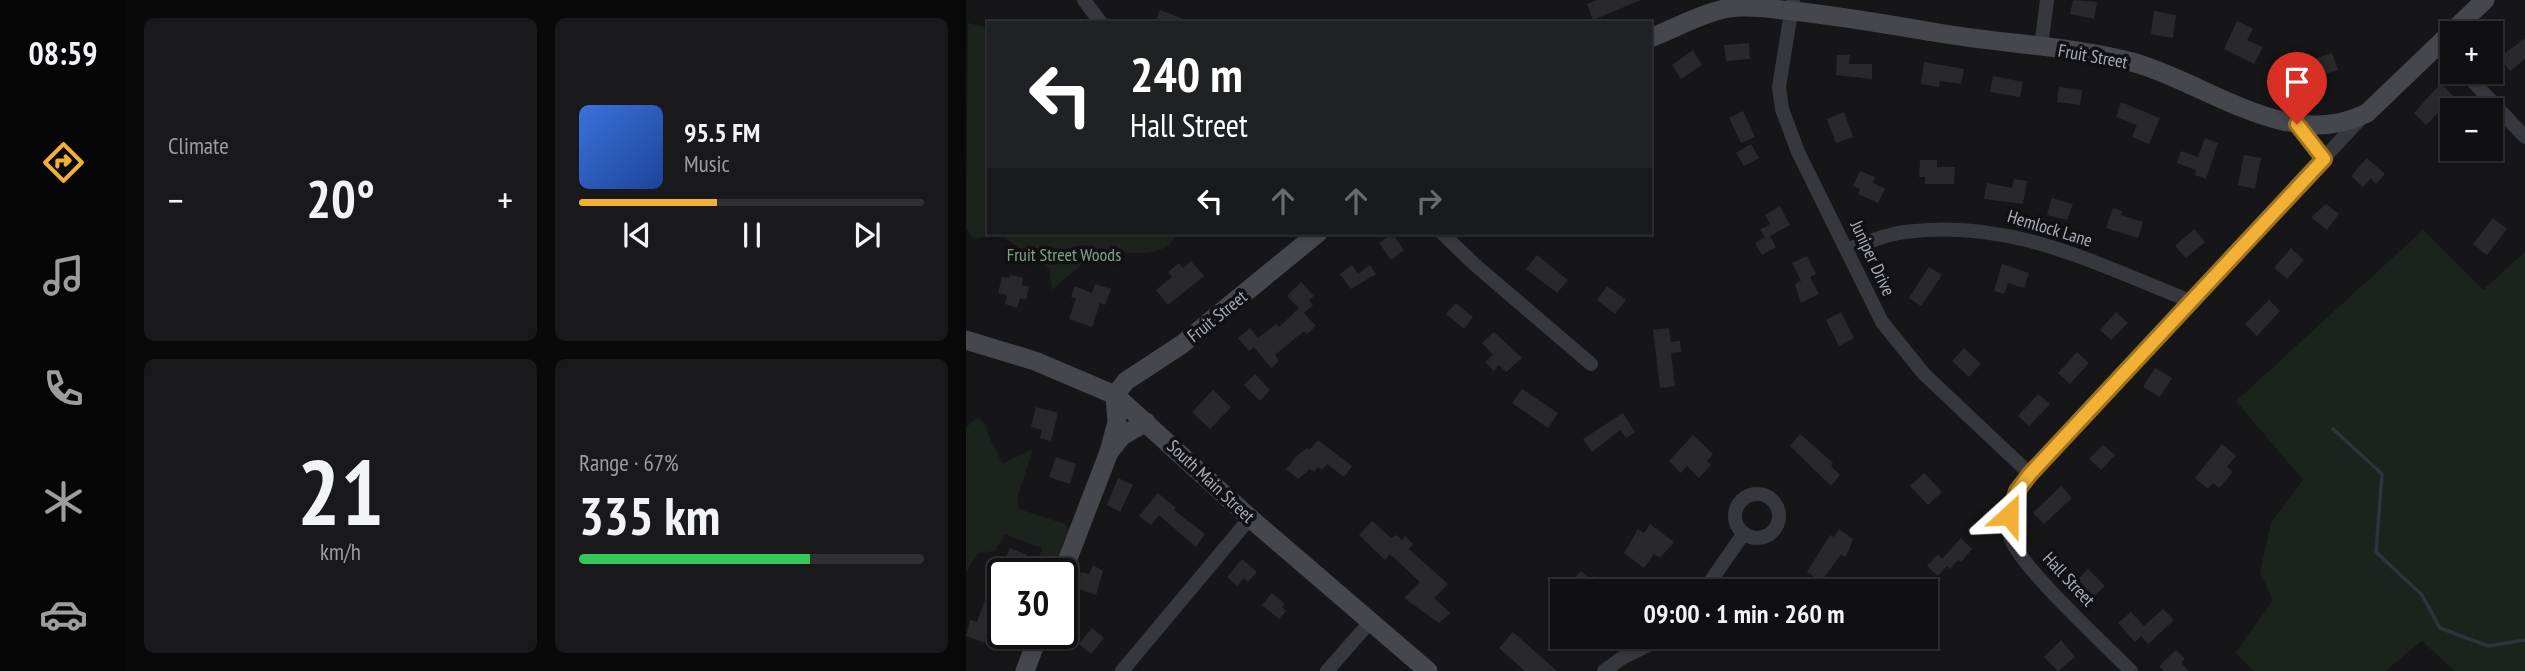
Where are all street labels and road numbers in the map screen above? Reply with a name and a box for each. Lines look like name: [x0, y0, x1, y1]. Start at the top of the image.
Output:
street label: Fruit Street: [2056, 39, 2130, 73]
street label: Hemlock Lane: [2005, 204, 2095, 252]
street label: Juniper Drive: [1845, 216, 1900, 299]
street label: Fruit Street: [1183, 285, 1252, 347]
street label: South Main Street: [1162, 435, 1260, 527]
street label: Hall Street: [2038, 547, 2100, 611]

